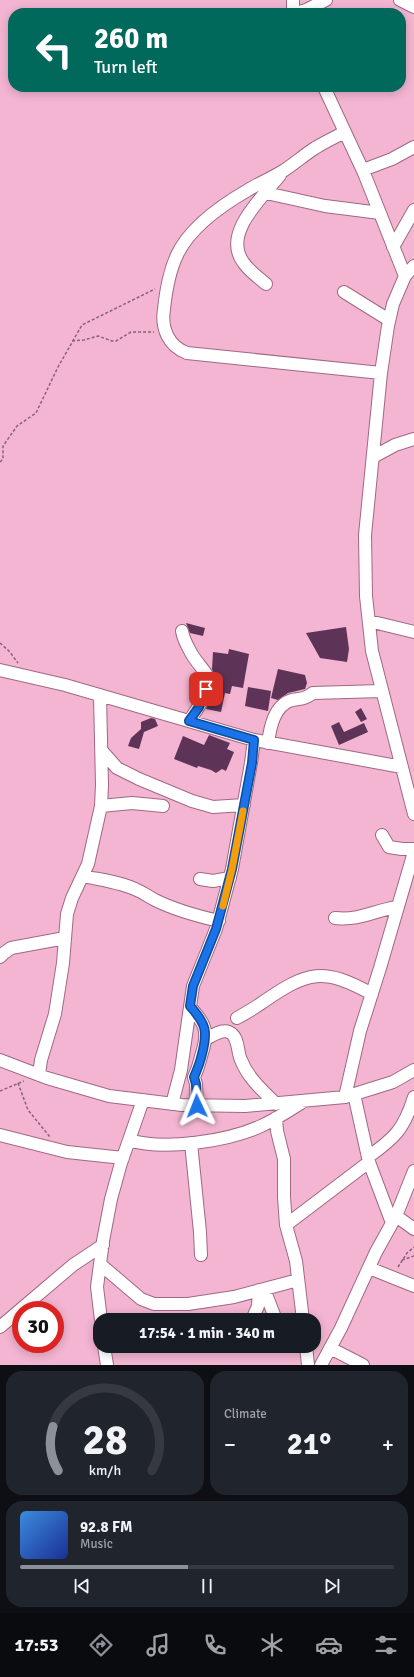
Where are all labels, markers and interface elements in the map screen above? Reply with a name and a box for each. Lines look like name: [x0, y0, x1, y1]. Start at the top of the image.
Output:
text: 260 m: [94, 22, 168, 56]
icon: left: [28, 24, 80, 76]
text: Turn left: [94, 56, 157, 78]
pin: [189, 672, 223, 706]
icon: arrive: [195, 678, 217, 700]
position arrow: [176, 1085, 218, 1127]
speed limit sign: 30: [12, 1301, 64, 1353]
text: 17:54 · 1 min · 340 m: [139, 1324, 275, 1342]
text: Climate: [224, 1406, 267, 1422]
text: 28: [83, 1415, 127, 1466]
text: 21°: [287, 1426, 331, 1463]
text: −: [224, 1431, 236, 1458]
text: +: [382, 1431, 394, 1458]
text: km/h: [89, 1462, 121, 1479]
text: 92.8 FM: [80, 1518, 132, 1536]
text: Music: [80, 1536, 113, 1552]
icon: previous: [71, 1575, 93, 1597]
icon: pause: [196, 1575, 218, 1597]
icon: next: [321, 1575, 343, 1597]
icon: directions: [87, 1631, 115, 1659]
icon: music: [144, 1631, 172, 1659]
icon: phone: [201, 1631, 229, 1659]
icon: climate: [258, 1631, 286, 1659]
icon: car: [315, 1631, 343, 1659]
icon: filters: [372, 1631, 400, 1659]
text: 17:53: [14, 1634, 59, 1656]

